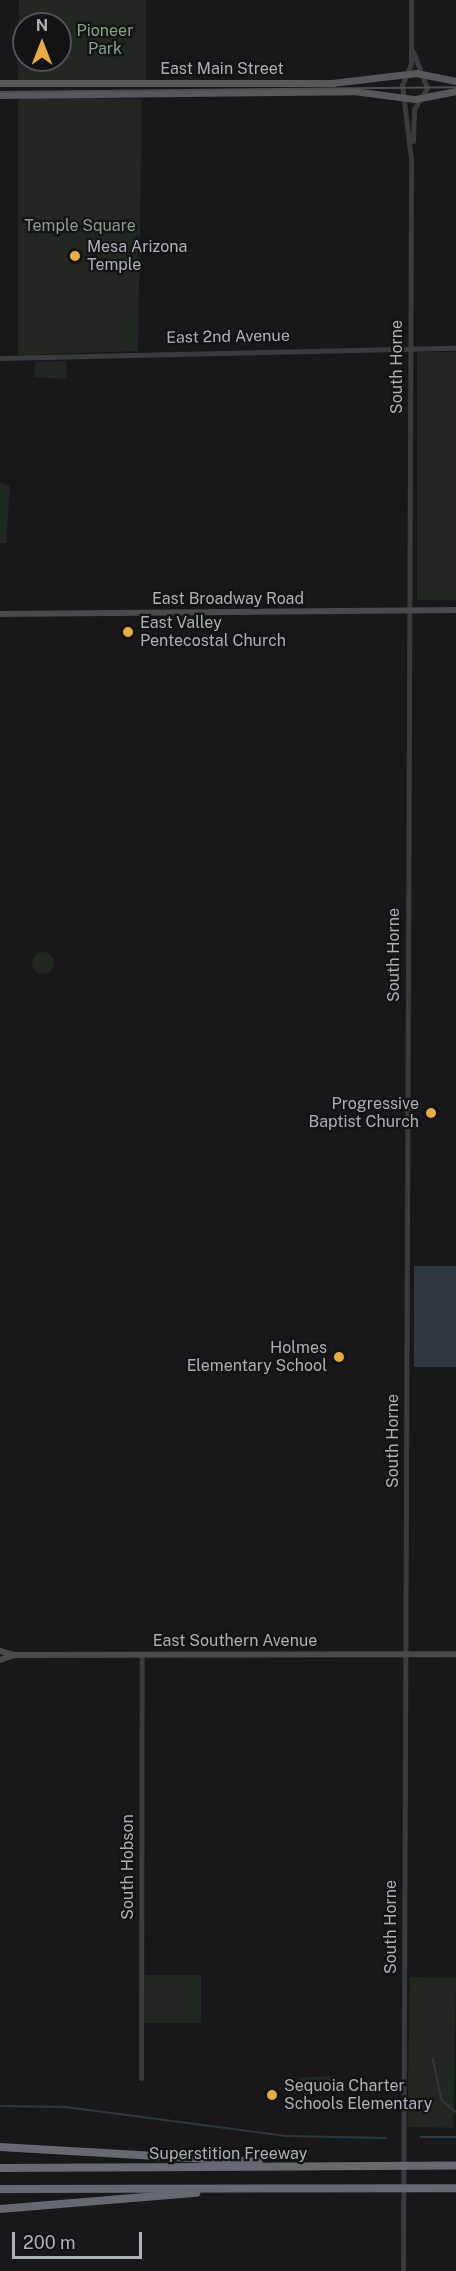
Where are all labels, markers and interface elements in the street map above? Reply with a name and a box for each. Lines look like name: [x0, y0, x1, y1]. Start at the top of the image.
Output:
north arrow: [12, 12, 72, 72]
text: N: [36, 16, 48, 35]
park label: Pioneer Park: [77, 21, 133, 59]
street label: East Main Street: [160, 59, 284, 79]
park label: Temple Square: [24, 216, 136, 236]
place label: Mesa Arizona Temple: [87, 237, 187, 275]
marker: Mesa Arizona Temple: [68, 249, 82, 263]
street label: South Horne: [387, 320, 407, 414]
street label: East 2nd Avenue: [166, 326, 290, 348]
street label: East Broadway Road: [152, 589, 304, 609]
place label: East Valley Pentecostal Church: [140, 613, 286, 651]
marker: East Valley Pentecostal Church: [121, 625, 135, 639]
street label: South Horne: [384, 908, 404, 1002]
place label: Progressive Baptist Church: [308, 1094, 419, 1132]
marker: Progressive Baptist Church: [424, 1106, 438, 1120]
place label: Holmes Elementary School: [187, 1338, 327, 1376]
marker: Holmes Elementary School: [332, 1350, 346, 1364]
street label: South Horne: [383, 1394, 403, 1488]
street label: East Southern Avenue: [153, 1631, 317, 1651]
street label: South Hobson: [118, 1814, 138, 1920]
street label: South Horne: [381, 1880, 401, 1974]
place label: Sequoia Charter Schools Elementary: [284, 2076, 432, 2114]
marker: Sequoia Charter Schools Elementary: [265, 2088, 279, 2102]
street label: Superstition Freeway: [149, 2144, 307, 2164]
scale bar: [15, 2220, 146, 2258]
text: 200 m: [23, 2232, 76, 2253]

